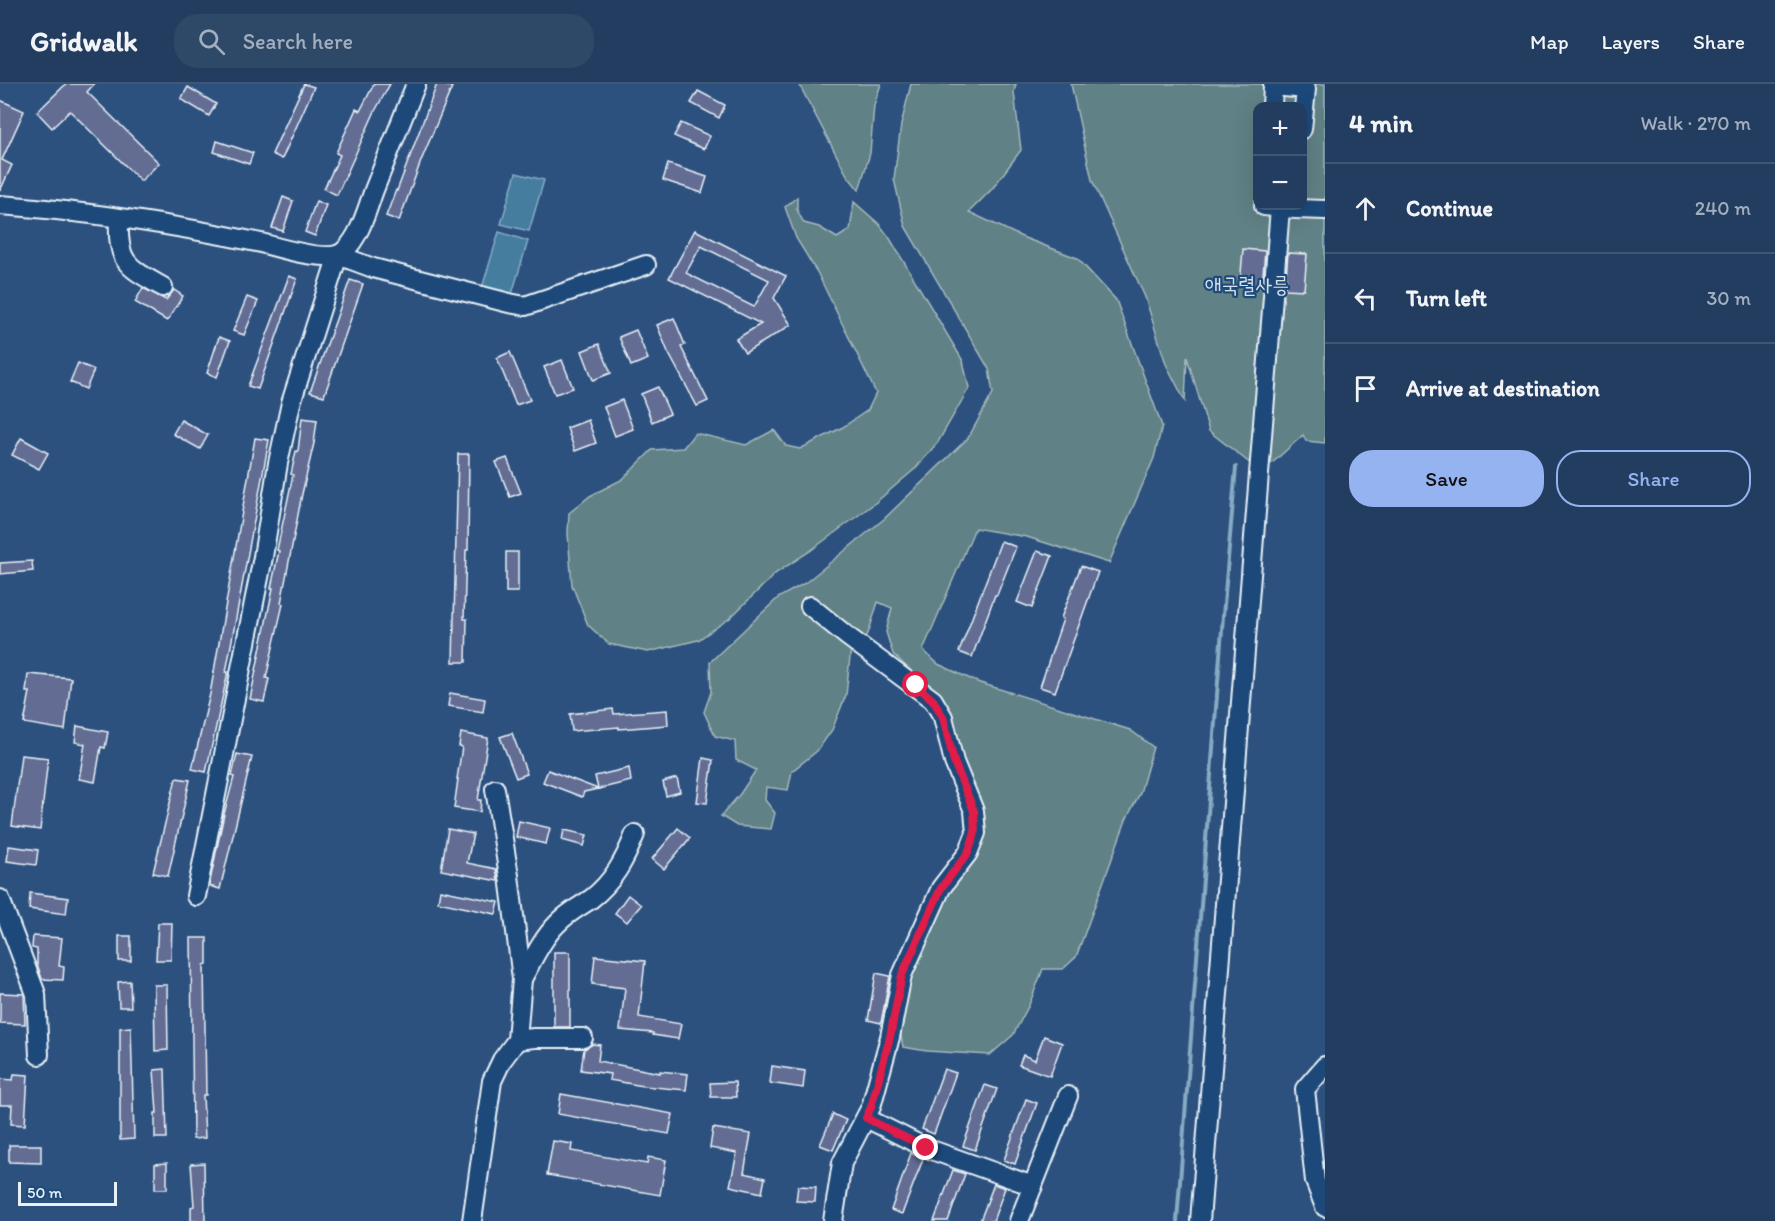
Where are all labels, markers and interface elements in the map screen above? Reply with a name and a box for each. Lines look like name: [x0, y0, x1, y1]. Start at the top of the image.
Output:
search box: [174, 14, 594, 68]
text: Gridwalk: [30, 24, 138, 58]
icon: search: [195, 25, 228, 58]
text: Search here: [243, 28, 353, 55]
text: Map: [1530, 29, 1569, 54]
text: Layers: [1602, 29, 1660, 54]
text: Share: [1693, 29, 1745, 54]
map controls: [1253, 102, 1307, 210]
button: +: [1253, 102, 1307, 156]
text: 4 min: [1349, 107, 1413, 139]
text: Walk · 270 m: [1640, 111, 1751, 135]
button: −: [1253, 156, 1307, 210]
icon: ahead: [1349, 192, 1382, 225]
text: Continue: [1406, 195, 1493, 222]
text: 240 m: [1695, 196, 1751, 220]
park label: 애국렬사릉: [1205, 272, 1289, 297]
icon: left: [1349, 282, 1382, 315]
text: Turn left: [1406, 285, 1487, 312]
text: 30 m: [1706, 286, 1751, 310]
icon: arrive: [1349, 372, 1382, 405]
text: Arrive at destination: [1406, 375, 1600, 402]
button: Save: [1349, 450, 1544, 507]
button: Share: [1556, 450, 1751, 507]
route start: [902, 671, 928, 697]
route end: [912, 1134, 938, 1160]
scale bar: [18, 1179, 117, 1206]
text: 50 m: [27, 1183, 62, 1202]

